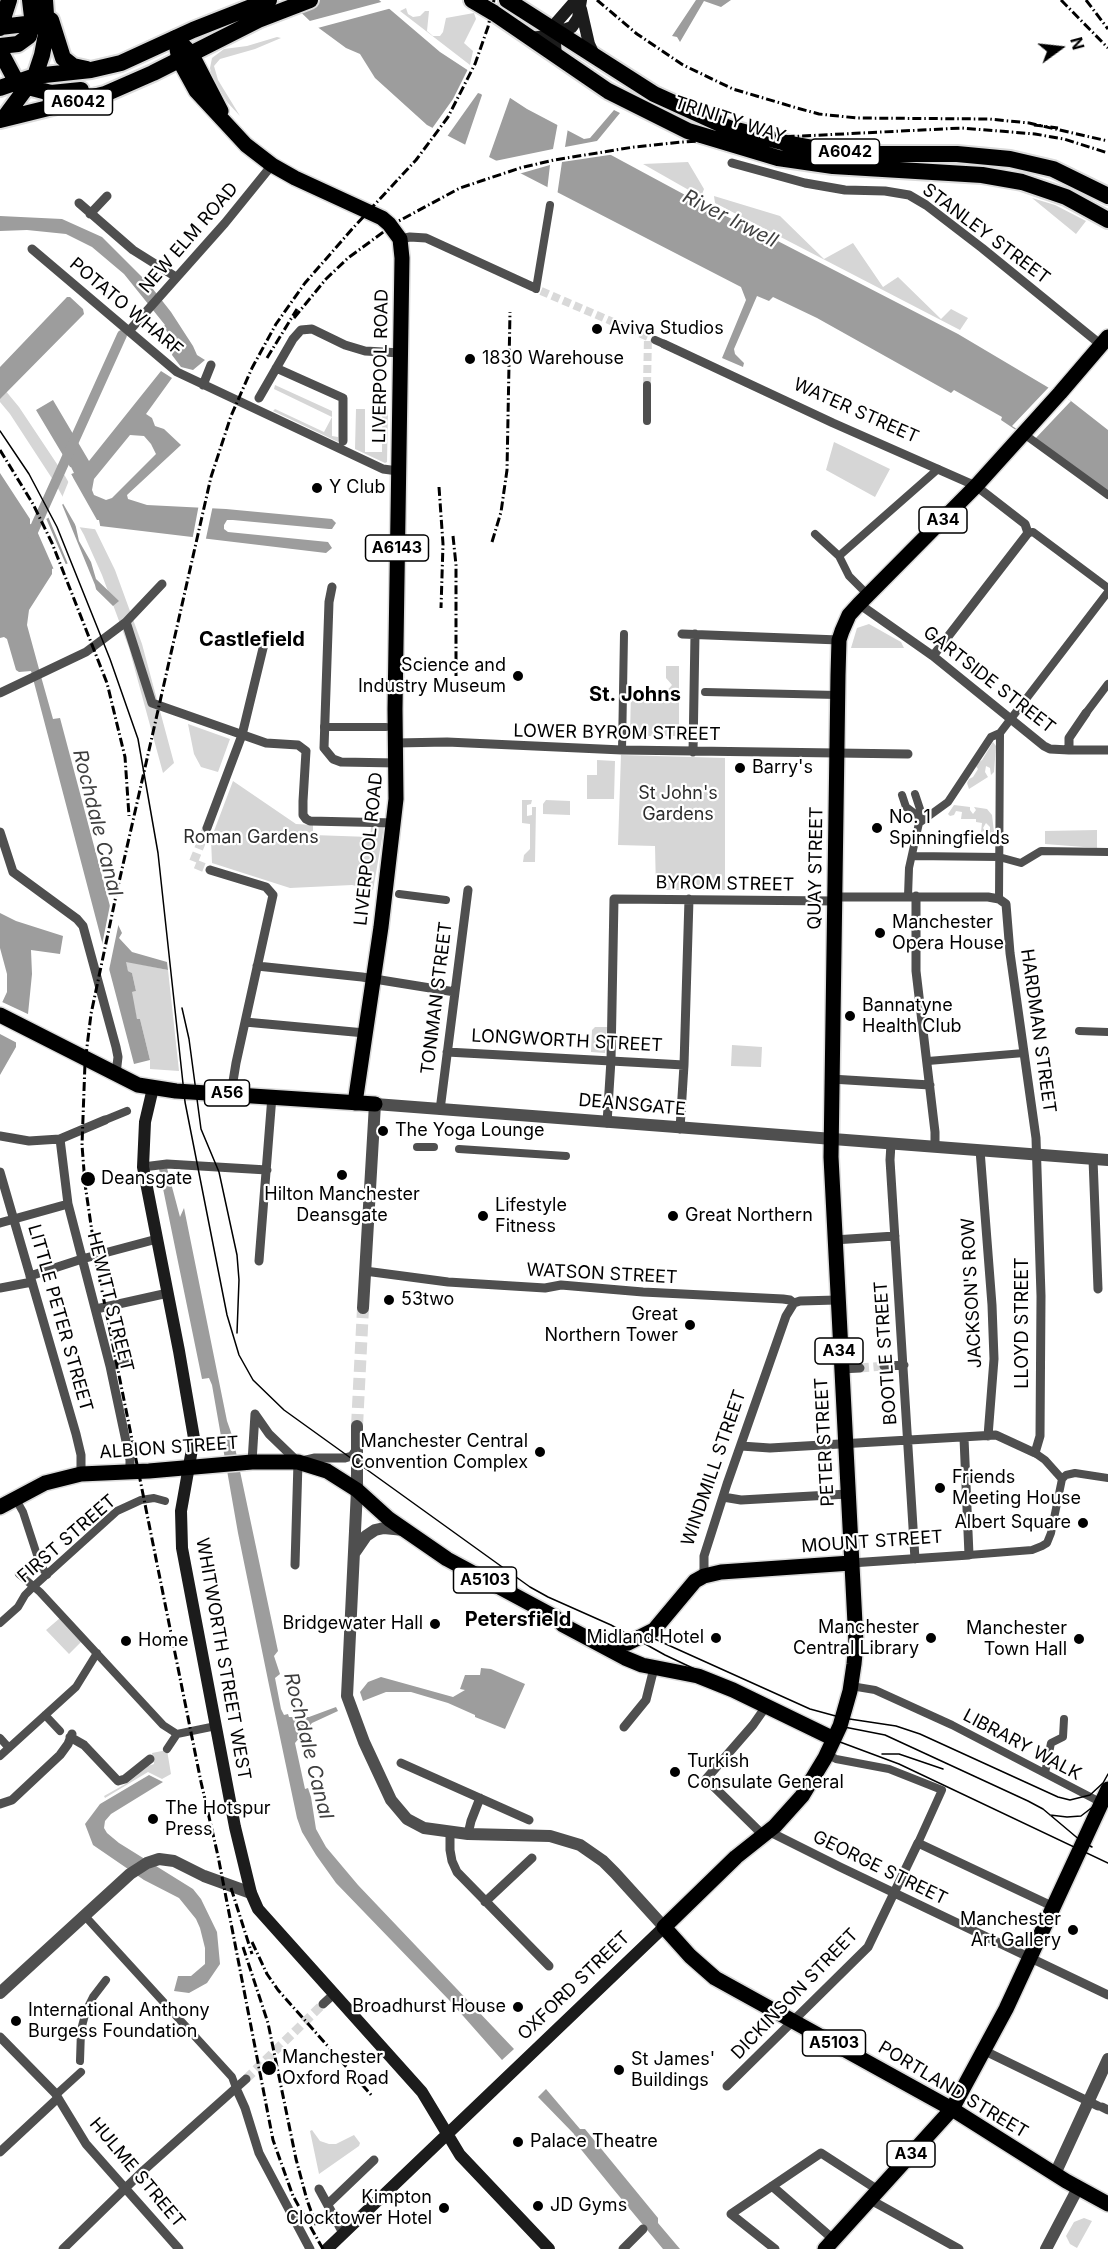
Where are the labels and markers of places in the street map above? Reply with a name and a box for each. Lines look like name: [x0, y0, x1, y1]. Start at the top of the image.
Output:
place label: Aviva Studios: [609, 318, 724, 340]
marker: Aviva Studios: [590, 322, 604, 336]
place label: 1830 Warehouse: [482, 348, 624, 370]
marker: 1830 Warehouse: [463, 352, 477, 366]
place label: Y Club: [329, 477, 385, 499]
marker: Y Club: [310, 481, 324, 495]
place label: Science and Industry Museum: [358, 655, 506, 698]
marker: Science and Industry Museum: [511, 669, 525, 683]
place label: Barry's: [752, 757, 813, 779]
marker: Barry's: [733, 761, 747, 775]
place label: No. 1 Spinningfields: [889, 807, 1010, 850]
marker: No. 1 Spinningfields: [870, 821, 884, 835]
place label: Manchester Opera House: [892, 912, 1004, 954]
marker: Manchester Opera House: [873, 926, 887, 940]
place label: Bannatyne Health Club: [862, 995, 962, 1038]
marker: Bannatyne Health Club: [843, 1009, 857, 1023]
place label: The Yoga Lounge: [395, 1120, 544, 1142]
marker: The Yoga Lounge: [376, 1124, 390, 1138]
place label: Deansgate: [101, 1168, 192, 1190]
marker: Hilton Manchester Deansgate: [335, 1168, 349, 1182]
marker: Deansgate: [79, 1170, 97, 1188]
place label: Hilton Manchester Deansgate: [264, 1184, 420, 1226]
place label: Lifestyle Fitness: [495, 1195, 567, 1238]
place label: Great Northern: [685, 1205, 813, 1227]
marker: Lifestyle Fitness: [476, 1209, 490, 1223]
marker: Great Northern: [666, 1209, 680, 1223]
place label: 53two: [401, 1289, 454, 1311]
marker: 53two: [382, 1293, 396, 1307]
place label: Great Northern Tower: [544, 1304, 678, 1346]
marker: Great Northern Tower: [683, 1318, 697, 1332]
place label: Manchester Central Convention Complex: [351, 1431, 528, 1474]
marker: Manchester Central Convention Complex: [533, 1445, 547, 1459]
place label: Friends Meeting House: [952, 1467, 1081, 1510]
marker: Friends Meeting House: [933, 1481, 947, 1495]
place label: Albert Square: [954, 1512, 1071, 1534]
marker: Albert Square: [1076, 1516, 1090, 1530]
place label: Bridgewater Hall: [282, 1613, 423, 1635]
marker: Bridgewater Hall: [428, 1617, 442, 1631]
place label: Manchester Central Library: [793, 1617, 919, 1660]
place label: Manchester Town Hall: [966, 1618, 1067, 1660]
place label: Midland Hotel: [586, 1627, 704, 1649]
place label: Home: [138, 1630, 188, 1652]
marker: Midland Hotel: [709, 1631, 723, 1645]
marker: Manchester Central Library: [924, 1631, 938, 1645]
marker: Manchester Town Hall: [1072, 1632, 1086, 1646]
marker: Home: [119, 1634, 133, 1648]
place label: Turkish Consulate General: [687, 1751, 844, 1794]
marker: Turkish Consulate General: [668, 1765, 682, 1779]
place label: The Hotspur Press: [165, 1798, 271, 1840]
marker: The Hotspur Press: [146, 1812, 160, 1826]
place label: Manchester Art Gallery: [960, 1909, 1061, 1952]
marker: Manchester Art Gallery: [1066, 1923, 1080, 1937]
place label: Broadhurst House: [352, 1996, 506, 2018]
place label: International Anthony Burgess Foundation: [28, 2000, 210, 2042]
marker: Broadhurst House: [511, 2000, 525, 2014]
marker: International Anthony Burgess Foundation: [9, 2014, 23, 2028]
place label: Manchester Oxford Road: [282, 2047, 389, 2090]
place label: St James' Buildings: [631, 2049, 715, 2092]
marker: Manchester Oxford Road: [260, 2059, 278, 2077]
marker: St James' Buildings: [612, 2063, 626, 2077]
place label: Palace Theatre: [530, 2131, 658, 2153]
marker: Palace Theatre: [511, 2135, 525, 2149]
place label: Kimpton Clocktower Hotel: [286, 2187, 432, 2230]
place label: JD Gyms: [550, 2195, 627, 2217]
marker: JD Gyms: [531, 2199, 545, 2213]
marker: Kimpton Clocktower Hotel: [437, 2201, 451, 2215]

